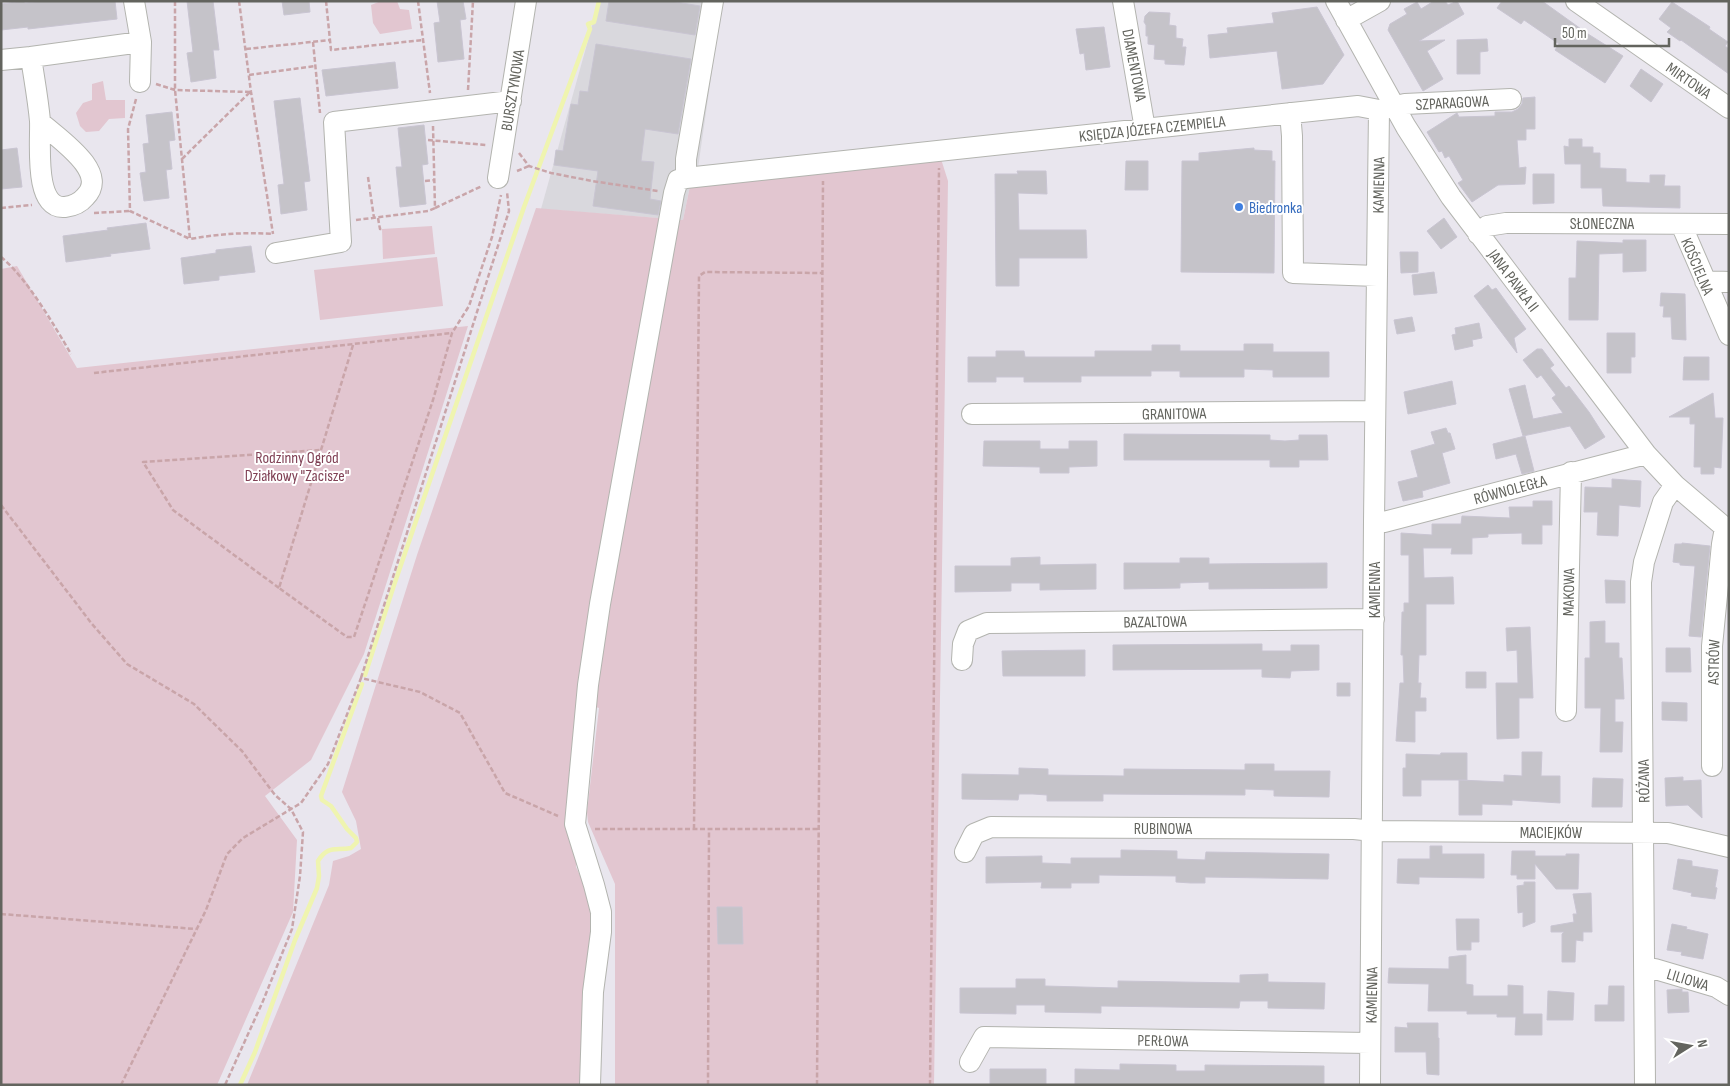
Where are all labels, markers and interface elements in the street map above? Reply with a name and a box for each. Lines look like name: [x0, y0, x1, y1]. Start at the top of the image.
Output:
scale bar: [1555, 15, 1669, 47]
text: 50 m: [1562, 24, 1587, 43]
street label: DIAMENTOWA: [1117, 28, 1150, 103]
street label: BURSZTYNOWA: [498, 48, 529, 132]
street label: MIRTOWA: [1662, 59, 1715, 104]
street label: SZPARAGOWA: [1415, 92, 1489, 115]
street label: KSIĘDZA JÓZEFA CZEMPIELA: [1078, 112, 1226, 147]
street label: KAMIENNA: [1370, 156, 1389, 214]
place label: Biedronka: [1249, 199, 1302, 218]
marker: Biedronka: [1233, 201, 1245, 213]
street label: SŁONECZNA: [1570, 215, 1634, 234]
street label: KOŚCIELNA: [1676, 235, 1717, 298]
street label: JANA PAWŁA II: [1483, 245, 1542, 316]
street label: GRANITOWA: [1142, 404, 1207, 425]
park label: Rodzinny Ogród Działkowy "Zacisze": [245, 449, 349, 486]
street label: RÓWNOLEGŁA: [1472, 472, 1549, 509]
street label: KAMIENNA: [1366, 562, 1385, 618]
street label: MAKOWA: [1560, 568, 1579, 616]
street label: BAZALTOWA: [1123, 612, 1187, 633]
street label: ASTRÓW: [1705, 639, 1724, 686]
street label: RÓŻANA: [1635, 759, 1654, 803]
street label: RUBINOWA: [1134, 820, 1192, 839]
street label: MACIEJKÓW: [1520, 824, 1583, 843]
street label: LILIOWA: [1664, 965, 1711, 996]
street label: KAMIENNA: [1363, 966, 1382, 1024]
north arrow: [1665, 1021, 1715, 1071]
street label: PERŁOWA: [1137, 1032, 1189, 1051]
text: N: [1693, 1038, 1711, 1049]

